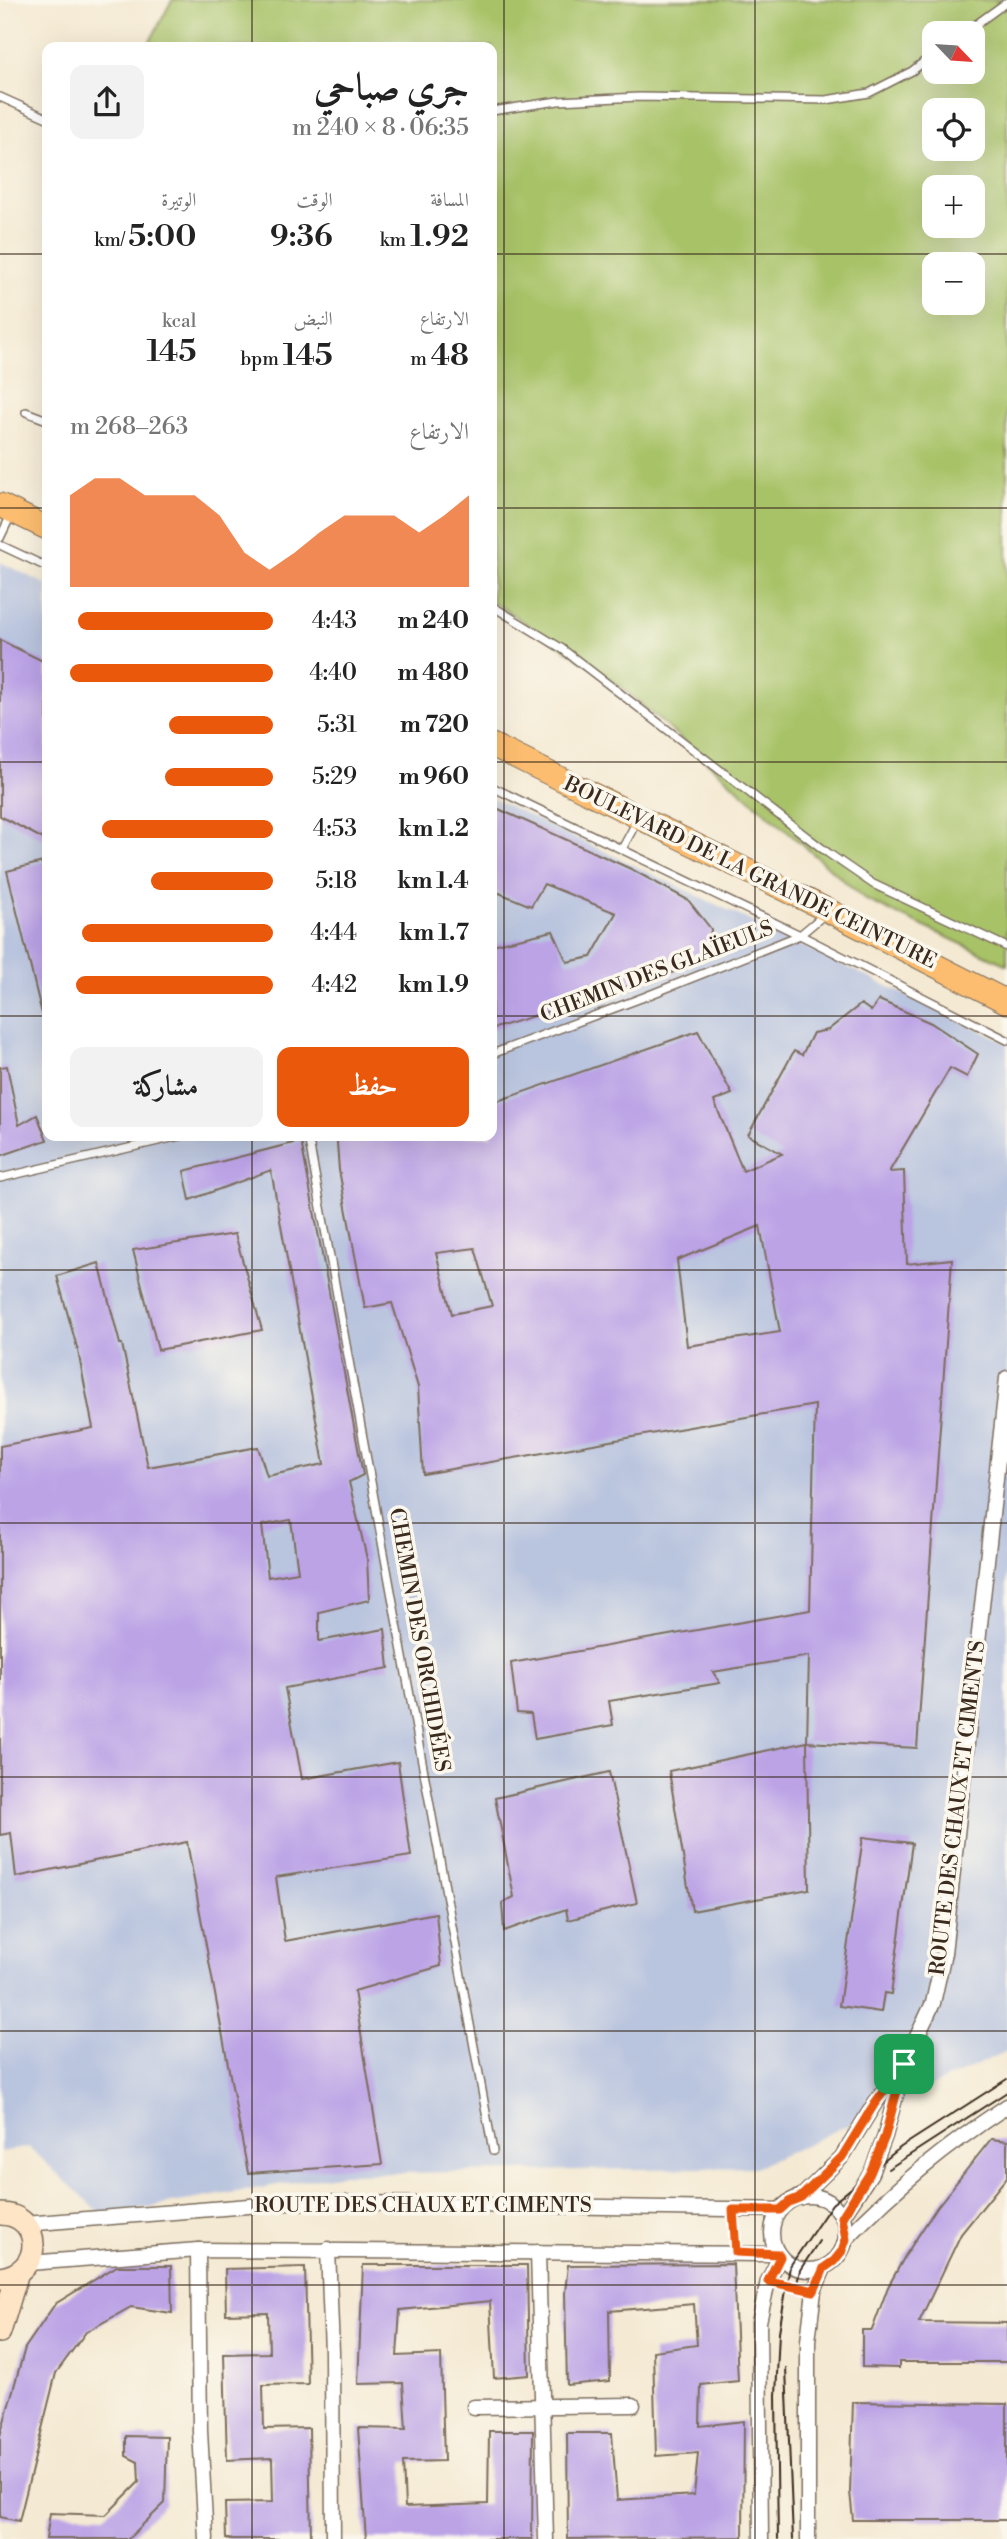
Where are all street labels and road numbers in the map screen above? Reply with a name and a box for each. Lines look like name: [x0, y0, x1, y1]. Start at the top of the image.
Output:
street label: BOULEVARD DE LA GRANDE CEINTURE: [559, 771, 941, 975]
street label: CHEMIN DES GLAÏEULS: [536, 914, 777, 1029]
street label: CHEMIN DES ORCHIDÉES: [383, 1506, 457, 1774]
street label: ROUTE DES CHAUX ET CIMENTS: [925, 1639, 991, 1977]
street label: ROUTE DES CHAUX ET CIMENTS: [254, 2193, 592, 2219]

